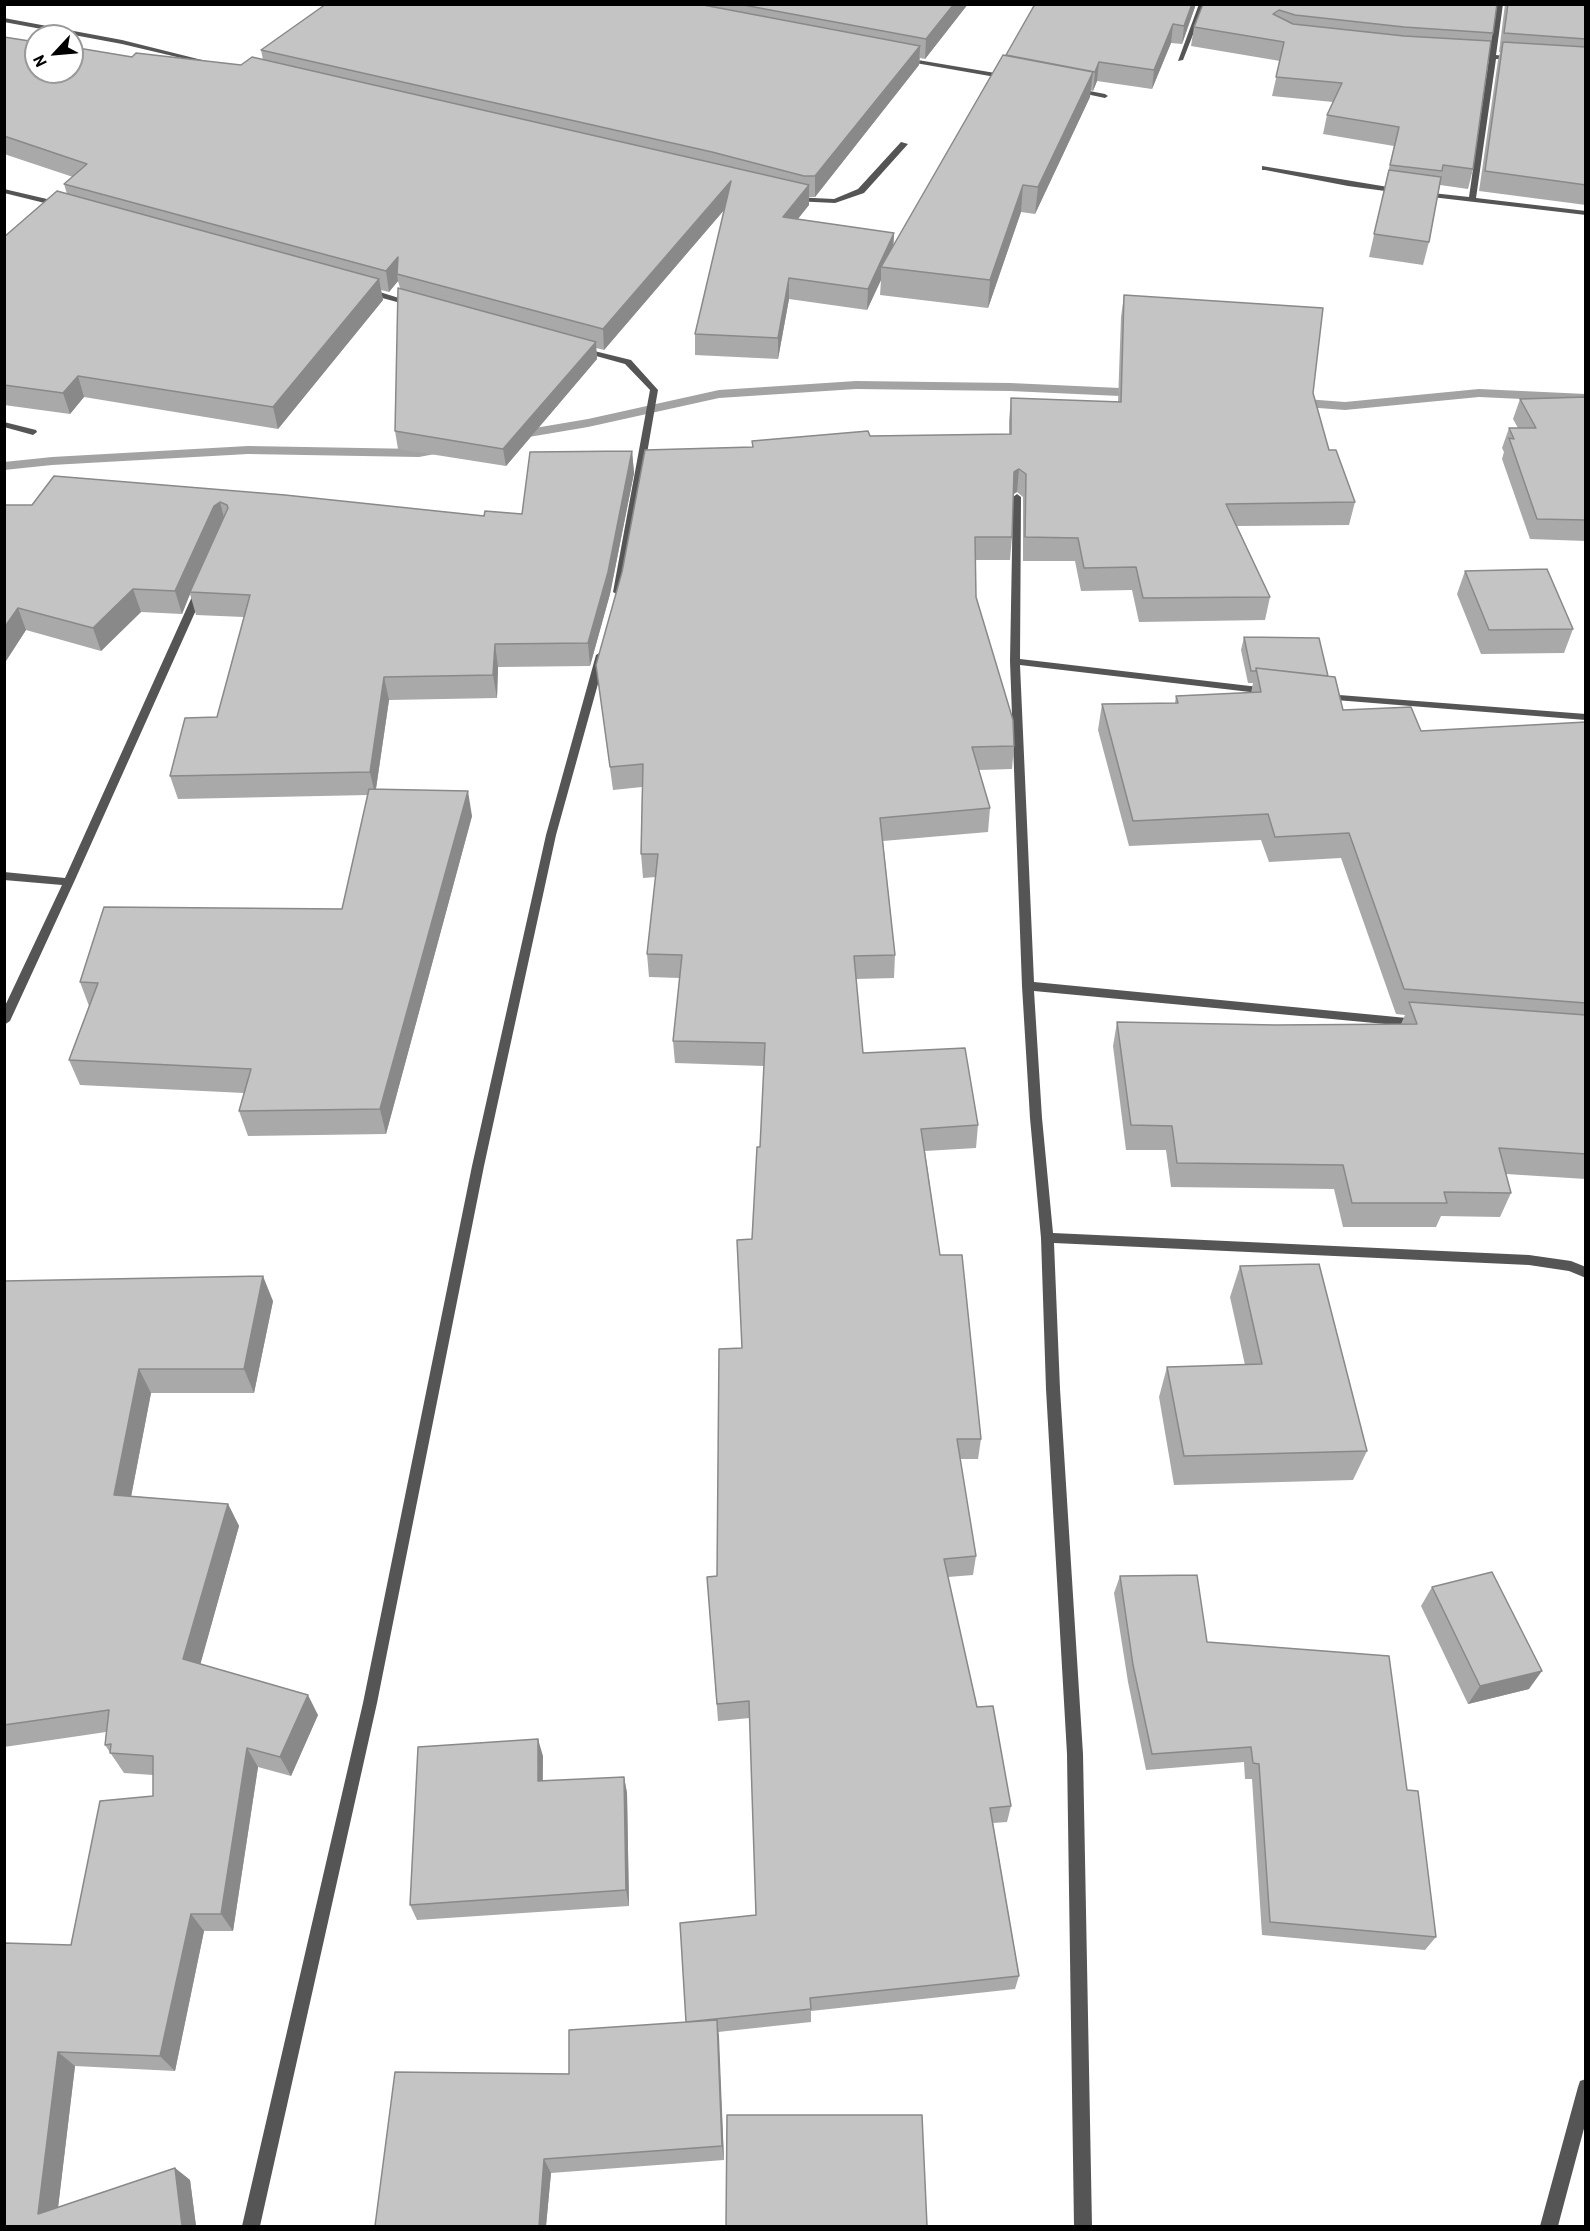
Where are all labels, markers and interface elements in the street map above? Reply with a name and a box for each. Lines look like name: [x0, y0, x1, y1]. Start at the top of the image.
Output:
north arrow: [24, 24, 84, 84]
text: N: [28, 52, 50, 70]

